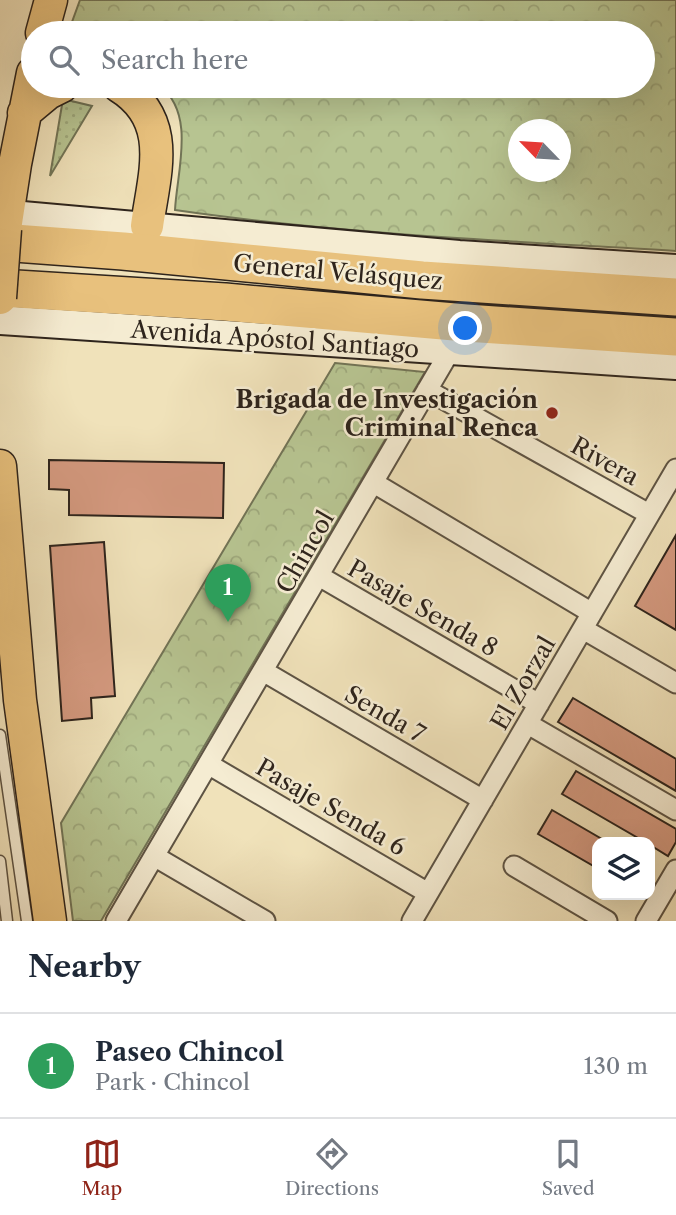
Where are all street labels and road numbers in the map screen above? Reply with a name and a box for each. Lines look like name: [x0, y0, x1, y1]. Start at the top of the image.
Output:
street label: General Velásquez: [232, 248, 444, 296]
street label: Avenida Apóstol Santiago: [129, 314, 420, 364]
street label: Rivera: [566, 431, 644, 492]
street label: Chincol: [270, 506, 340, 598]
street label: Pasaje Senda 8: [343, 553, 503, 663]
street label: El Zorzal: [485, 631, 561, 735]
street label: Senda 7: [340, 679, 431, 749]
street label: Pasaje Senda 6: [251, 752, 411, 862]

